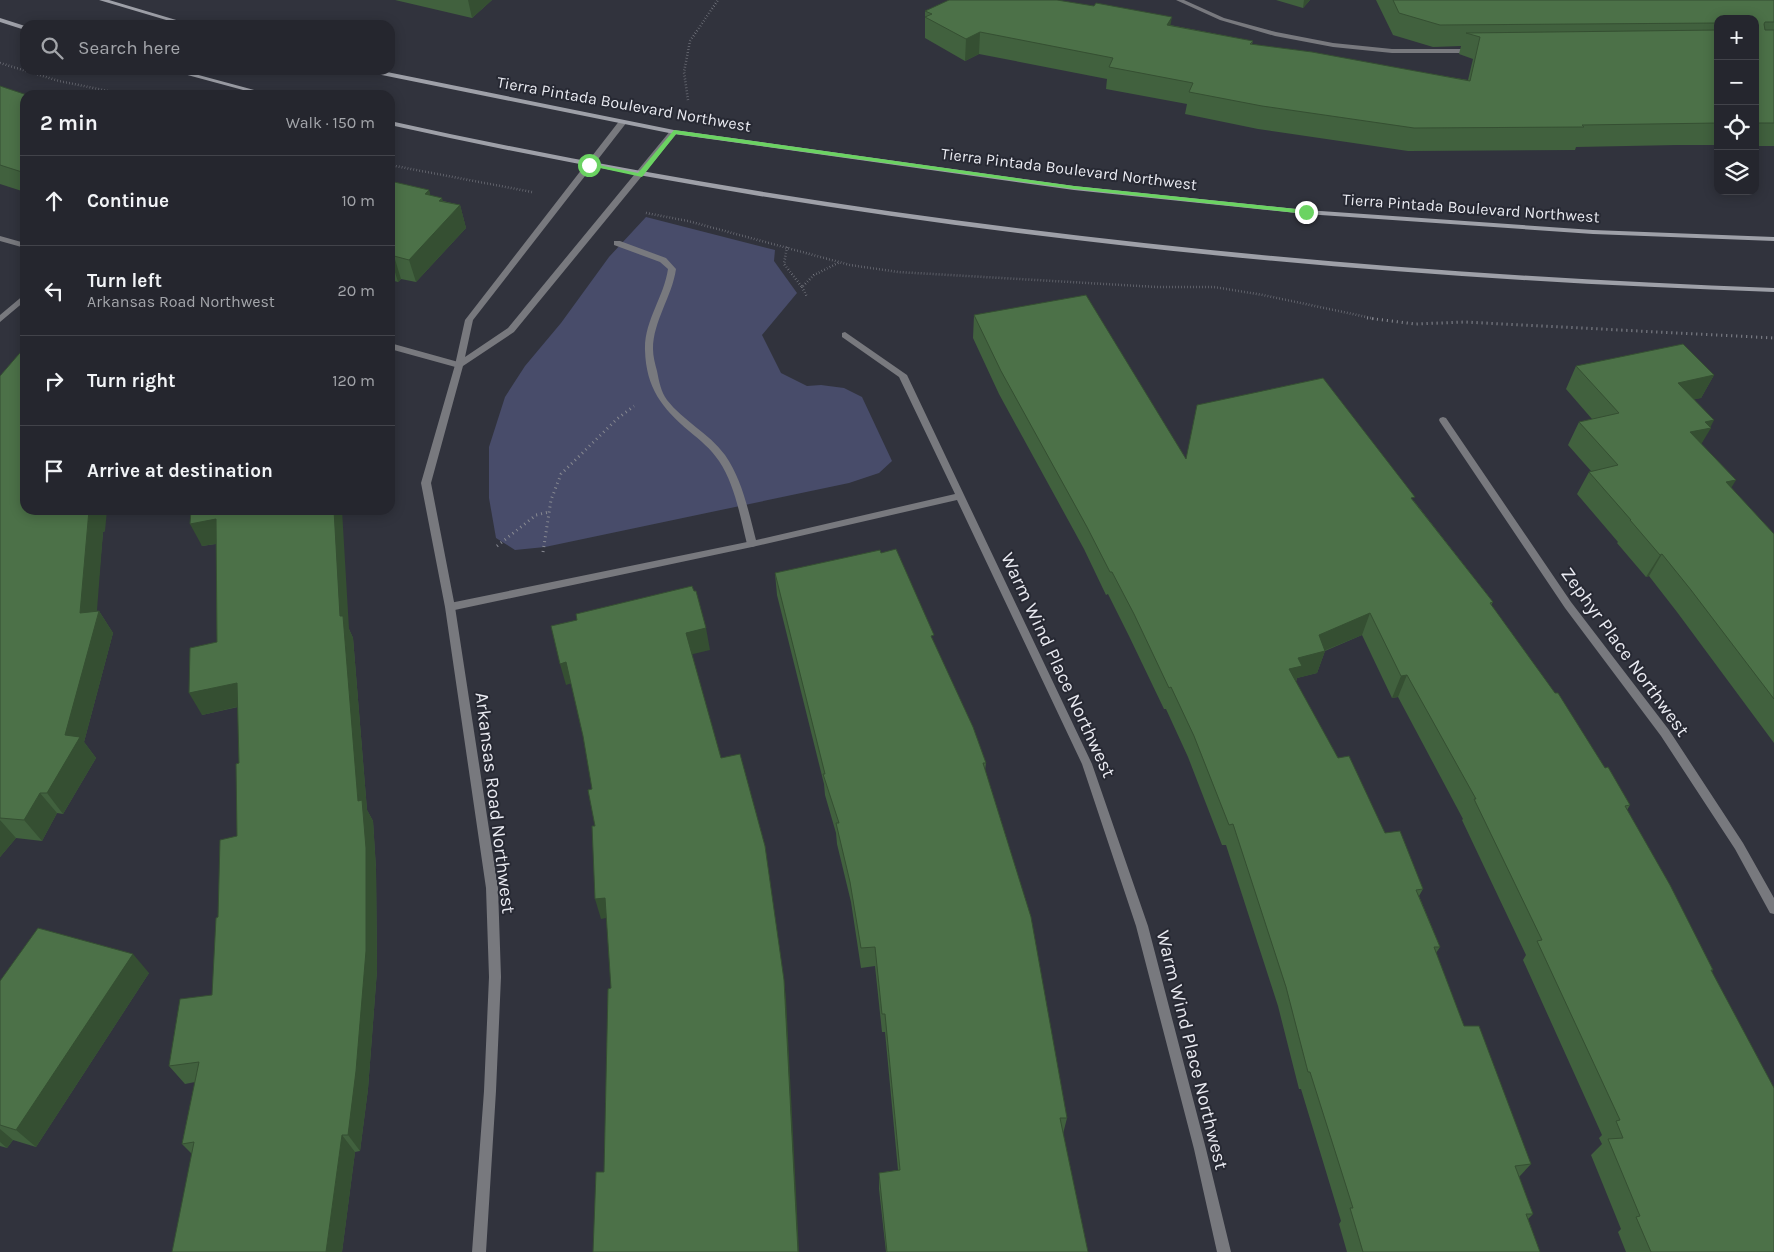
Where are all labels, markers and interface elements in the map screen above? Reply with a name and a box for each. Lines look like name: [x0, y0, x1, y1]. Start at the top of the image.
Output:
map controls: [1714, 15, 1759, 195]
button: +: [1714, 15, 1759, 60]
search box: [20, 20, 395, 75]
icon: search: [38, 34, 66, 62]
text: Search here: [78, 37, 180, 59]
button: −: [1714, 60, 1759, 105]
street label: Tierra Pintada Boulevard Northwest: [495, 72, 753, 136]
button: locate: [1714, 105, 1759, 150]
text: 2 min: [40, 111, 98, 135]
text: Walk · 150 m: [286, 113, 375, 132]
street label: Tierra Pintada Boulevard Northwest: [940, 144, 1198, 194]
button: layers: [1714, 150, 1759, 195]
route start: [578, 154, 601, 177]
icon: ahead: [40, 187, 68, 215]
text: Continue: [87, 190, 169, 212]
street label: Tierra Pintada Boulevard Northwest: [1342, 190, 1600, 226]
text: 10 m: [341, 191, 375, 210]
route end: [1295, 201, 1318, 224]
text: Turn left: [87, 270, 162, 292]
icon: left: [40, 277, 68, 305]
text: 20 m: [337, 281, 375, 300]
text: Arkansas Road Northwest: [87, 292, 275, 311]
icon: right: [40, 367, 68, 395]
text: Turn right: [87, 370, 176, 392]
text: 120 m: [332, 371, 375, 390]
icon: arrive: [40, 457, 68, 485]
text: Arrive at destination: [87, 460, 273, 482]
street label: Warm Wind Place Northwest: [996, 549, 1120, 781]
street label: Zephyr Place Northwest: [1556, 563, 1694, 741]
street label: Arkansas Road Northwest: [470, 691, 520, 915]
street label: Warm Wind Place Northwest: [1152, 928, 1232, 1172]

